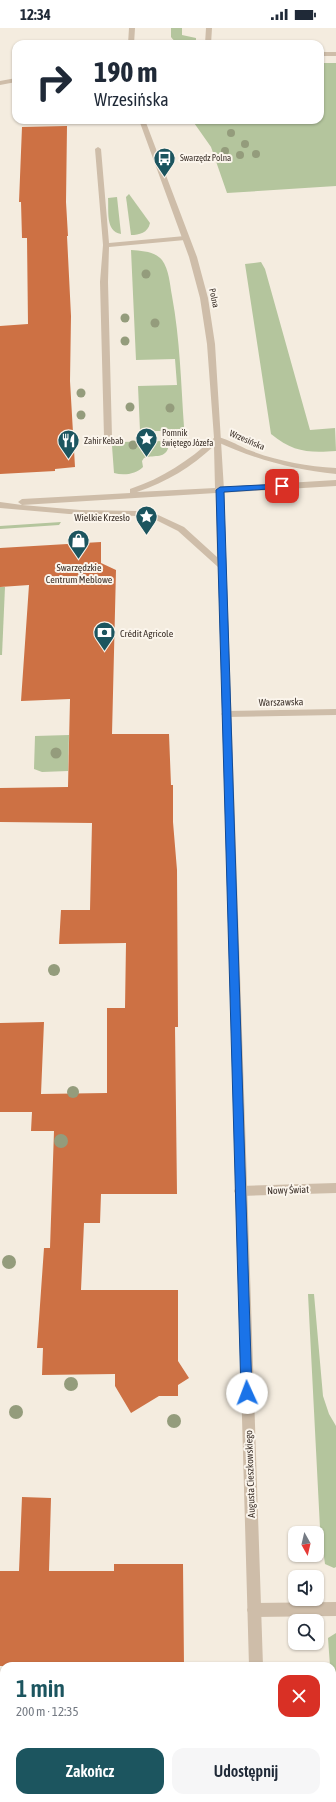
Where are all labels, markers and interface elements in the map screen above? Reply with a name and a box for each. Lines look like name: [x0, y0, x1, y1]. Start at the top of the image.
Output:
text: 12:34: [20, 6, 51, 23]
icon: right: [28, 56, 80, 108]
text: 190 m: [94, 56, 157, 88]
text: Wrzesińska: [94, 89, 169, 110]
bus stop icon: Swarzędz Polna: [151, 145, 177, 178]
place label: Swarzędz Polna: [180, 153, 231, 163]
street label: Polna: [207, 287, 221, 309]
place icon: Pomnik świętego Józefa: [134, 425, 160, 458]
restaurant icon: Zahir Kebab: [56, 428, 82, 461]
place label: Pomnik świętego Józefa: [162, 428, 213, 448]
street label: Wrzesińska: [228, 428, 266, 452]
place label: Zahir Kebab: [84, 436, 124, 446]
pin: [265, 469, 299, 503]
icon: arrive: [271, 475, 293, 497]
place icon: Wielkie Krzesło: [133, 504, 159, 537]
place label: Wielkie Krzesło: [74, 512, 130, 523]
shop icon: Swarzędzkie Centrum Meblowe: [66, 528, 92, 561]
place label: Swarzędzkie Centrum Meblowe: [46, 562, 113, 585]
bank icon: Crédit Agricole: [91, 620, 117, 653]
place label: Crédit Agricole: [120, 628, 174, 639]
street label: Warszawska: [258, 696, 304, 708]
street label: Nowy Świat: [267, 1184, 309, 1196]
position arrow: [226, 1372, 268, 1414]
street label: Augusta Cieszkowskiego: [243, 1430, 257, 1518]
north arrow: [288, 1526, 324, 1562]
map controls: [288, 1526, 324, 1650]
button: sound: [288, 1570, 324, 1606]
button: search: [288, 1614, 324, 1650]
text: 1 min: [16, 1675, 65, 1702]
button: close: [278, 1675, 320, 1717]
text: 200 m · 12:35: [16, 1704, 79, 1719]
button: Zakończ: [16, 1748, 164, 1794]
button: Udostępnij: [172, 1748, 320, 1794]

